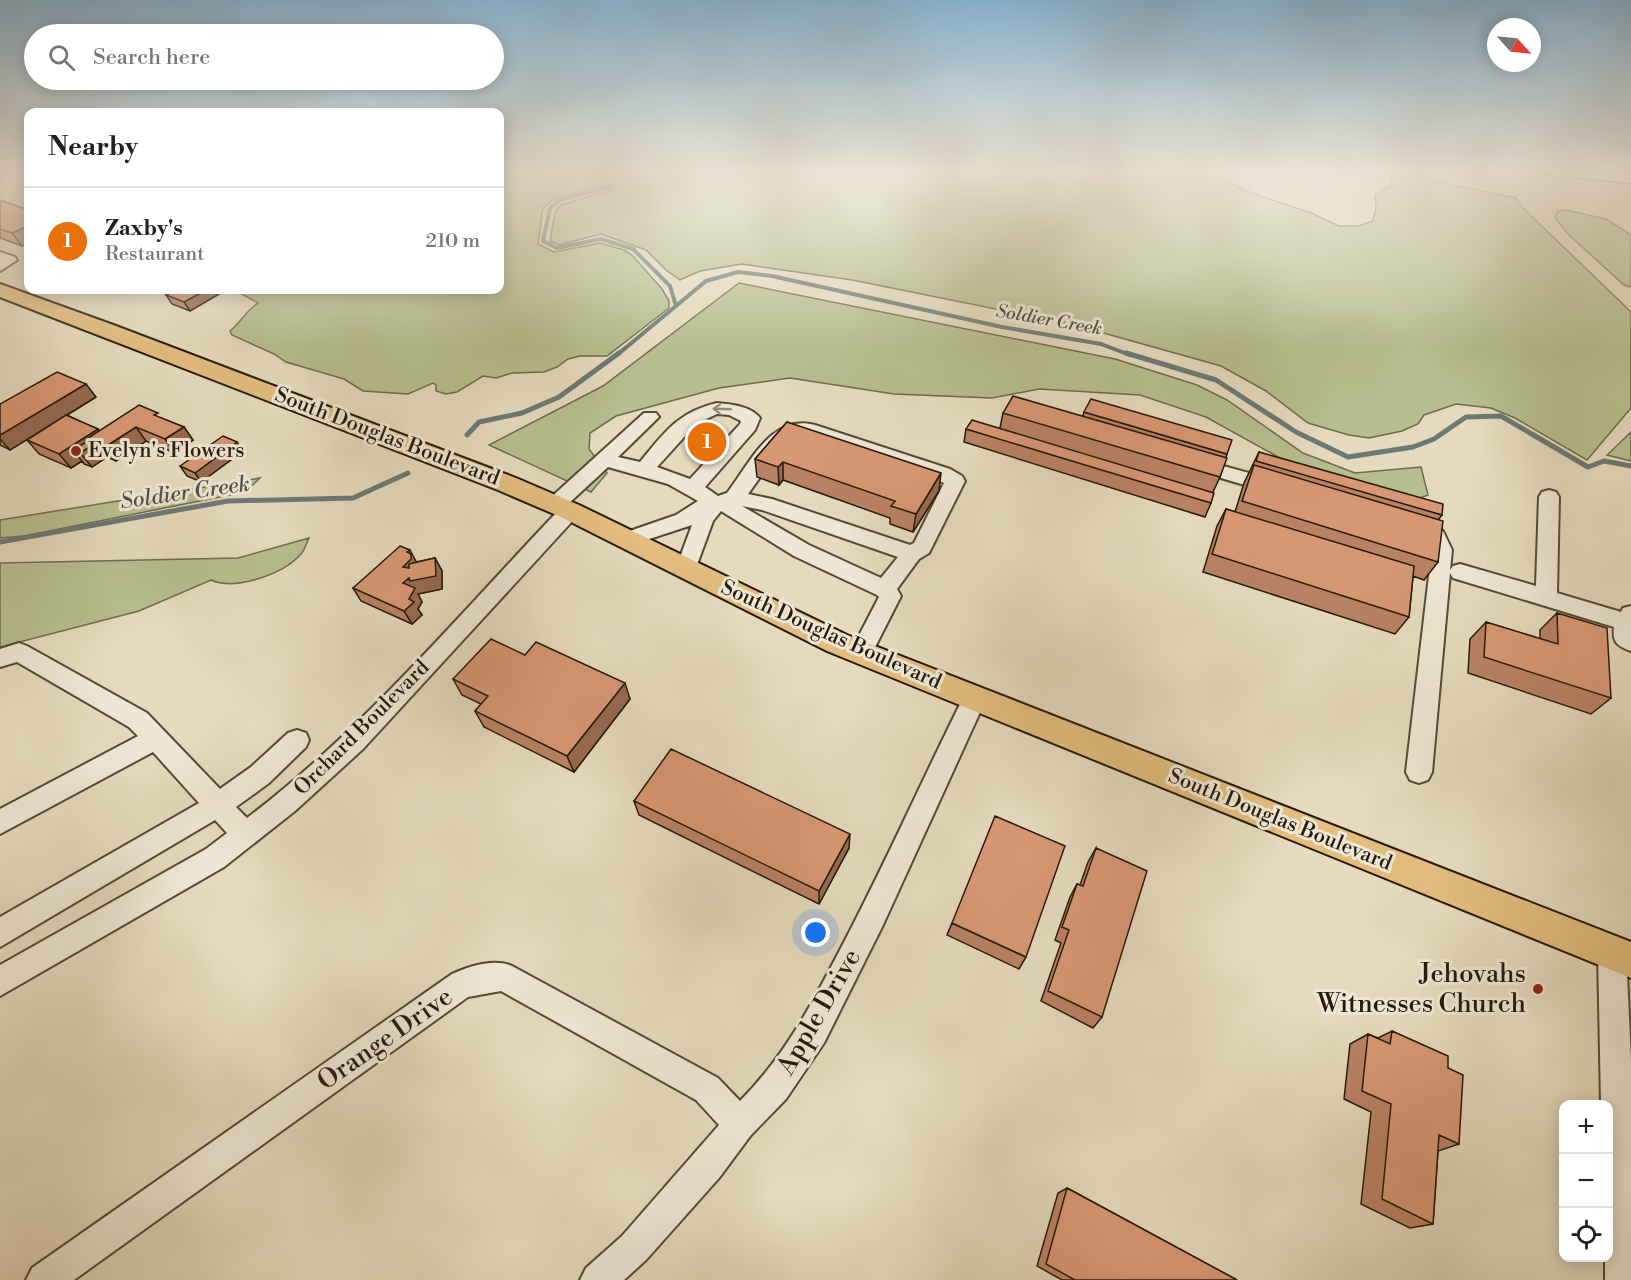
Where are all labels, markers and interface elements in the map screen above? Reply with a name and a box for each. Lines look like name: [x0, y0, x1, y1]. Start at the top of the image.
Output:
north arrow: [1487, 18, 1541, 72]
search box: [24, 24, 504, 90]
icon: search: [45, 41, 78, 74]
text: Search here: [93, 44, 210, 71]
text: Nearby: [48, 131, 138, 163]
text: Zaxby's: [105, 215, 183, 242]
text: 1: [63, 229, 72, 254]
text: 210 m: [425, 229, 480, 254]
text: Restaurant: [105, 242, 204, 267]
water label: Soldier Creek: [994, 299, 1104, 341]
street label: South Douglas Boulevard: [271, 382, 503, 492]
one-way arrow: [712, 403, 732, 415]
pin: 1: [688, 420, 726, 464]
place label: Evelyn's Flowers: [88, 438, 245, 464]
marker: Evelyn's Flowers: [69, 444, 83, 458]
water label: Soldier Creek: [118, 471, 252, 515]
street label: South Douglas Boulevard: [717, 575, 945, 695]
street label: Orchard Boulevard: [289, 655, 435, 801]
street label: South Douglas Boulevard: [1164, 763, 1396, 877]
your location: [801, 918, 830, 947]
street label: Apple Drive: [770, 943, 868, 1082]
place label: Jehovahs Witnesses Church: [1316, 958, 1526, 1020]
street label: Orange Drive: [311, 981, 459, 1097]
marker: Jehovahs Witnesses Church: [1531, 982, 1545, 996]
map controls: [1559, 1100, 1613, 1262]
button: +: [1559, 1100, 1613, 1154]
button: −: [1559, 1154, 1613, 1208]
button: locate: [1559, 1208, 1613, 1262]

